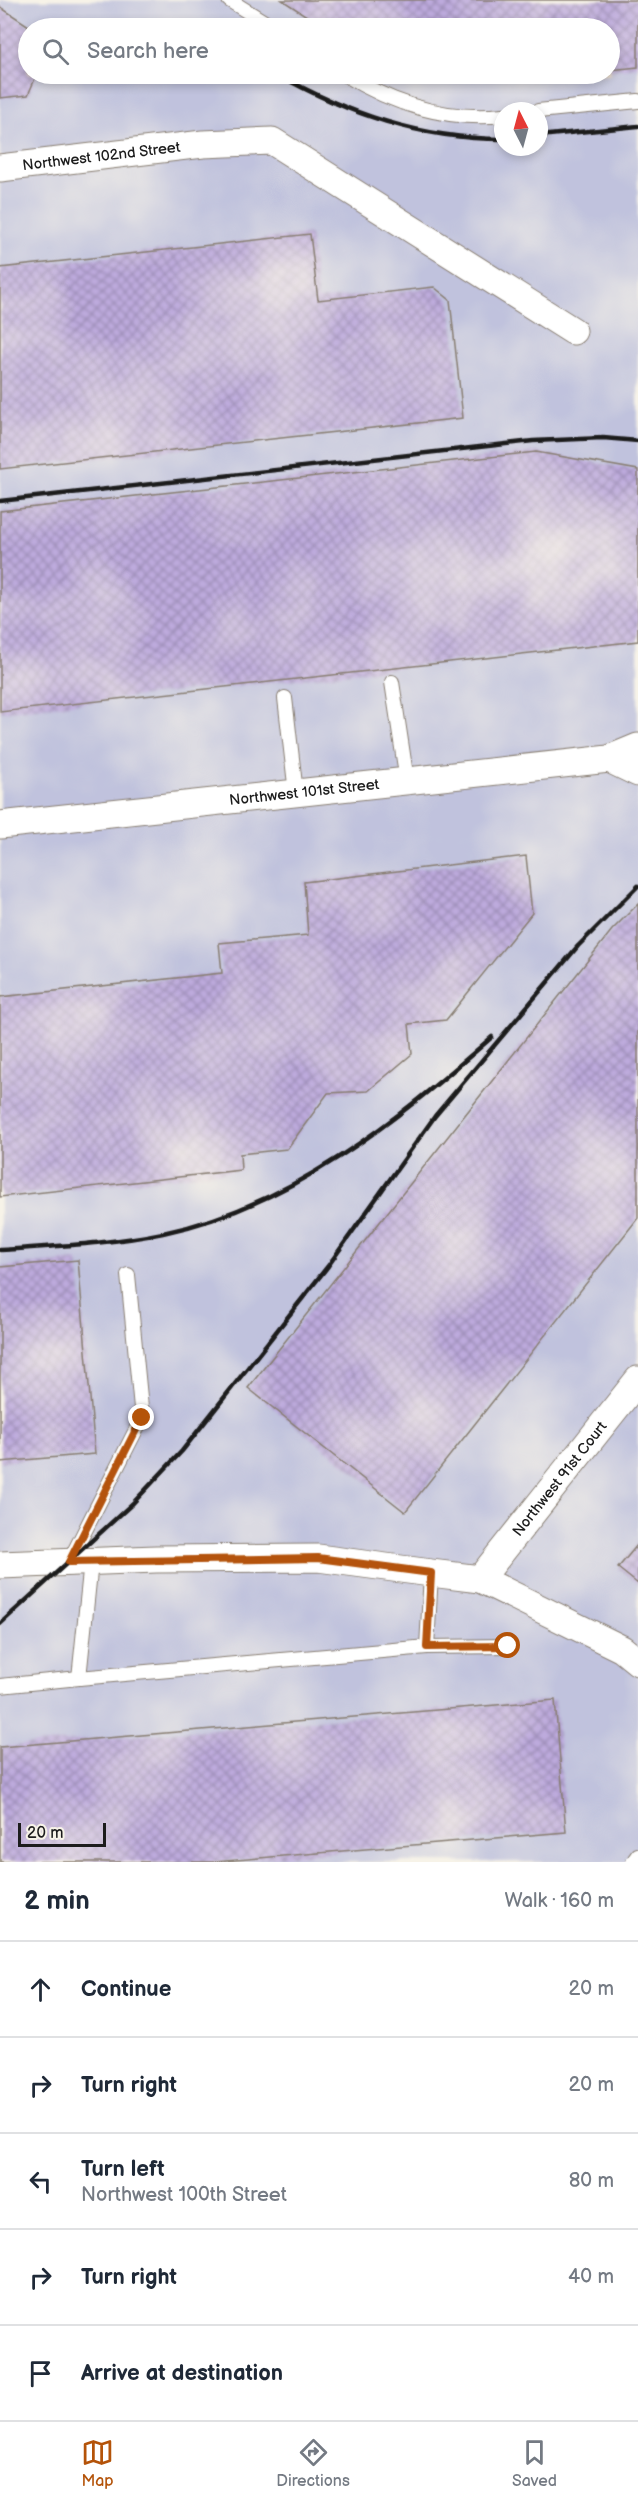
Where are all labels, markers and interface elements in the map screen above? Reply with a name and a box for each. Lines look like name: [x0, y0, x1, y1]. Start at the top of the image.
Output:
search box: [18, 18, 620, 84]
icon: search: [39, 35, 72, 68]
text: Search here: [87, 38, 209, 65]
north arrow: [494, 102, 548, 156]
street label: Northwest 102nd Street: [21, 138, 182, 175]
street label: Northwest 101st Street: [228, 775, 381, 810]
route end: [128, 1404, 154, 1430]
street label: Northwest 91st Court: [509, 1417, 612, 1540]
route start: [494, 1632, 520, 1658]
scale bar: [18, 1820, 106, 1848]
text: 20 m: [27, 1824, 63, 1843]
text: 2 min: [24, 1886, 90, 1917]
text: Walk · 160 m: [505, 1889, 614, 1913]
icon: ahead: [24, 1973, 57, 2006]
text: Continue: [81, 1976, 171, 2003]
text: 20 m: [569, 1977, 614, 2001]
icon: right: [24, 2069, 57, 2102]
text: Turn right: [81, 2072, 177, 2099]
text: 20 m: [569, 2073, 614, 2097]
text: Turn left: [81, 2156, 165, 2183]
icon: left: [24, 2165, 57, 2198]
text: 80 m: [569, 2169, 614, 2193]
text: Northwest 100th Street: [81, 2183, 287, 2207]
icon: right: [24, 2261, 57, 2294]
text: Turn right: [81, 2264, 177, 2291]
text: 40 m: [568, 2265, 614, 2289]
icon: arrive: [24, 2357, 57, 2390]
text: Arrive at destination: [81, 2360, 283, 2387]
tab: Map: [81, 2436, 114, 2491]
tab: Directions: [276, 2436, 350, 2491]
tab: Saved: [512, 2436, 557, 2491]

